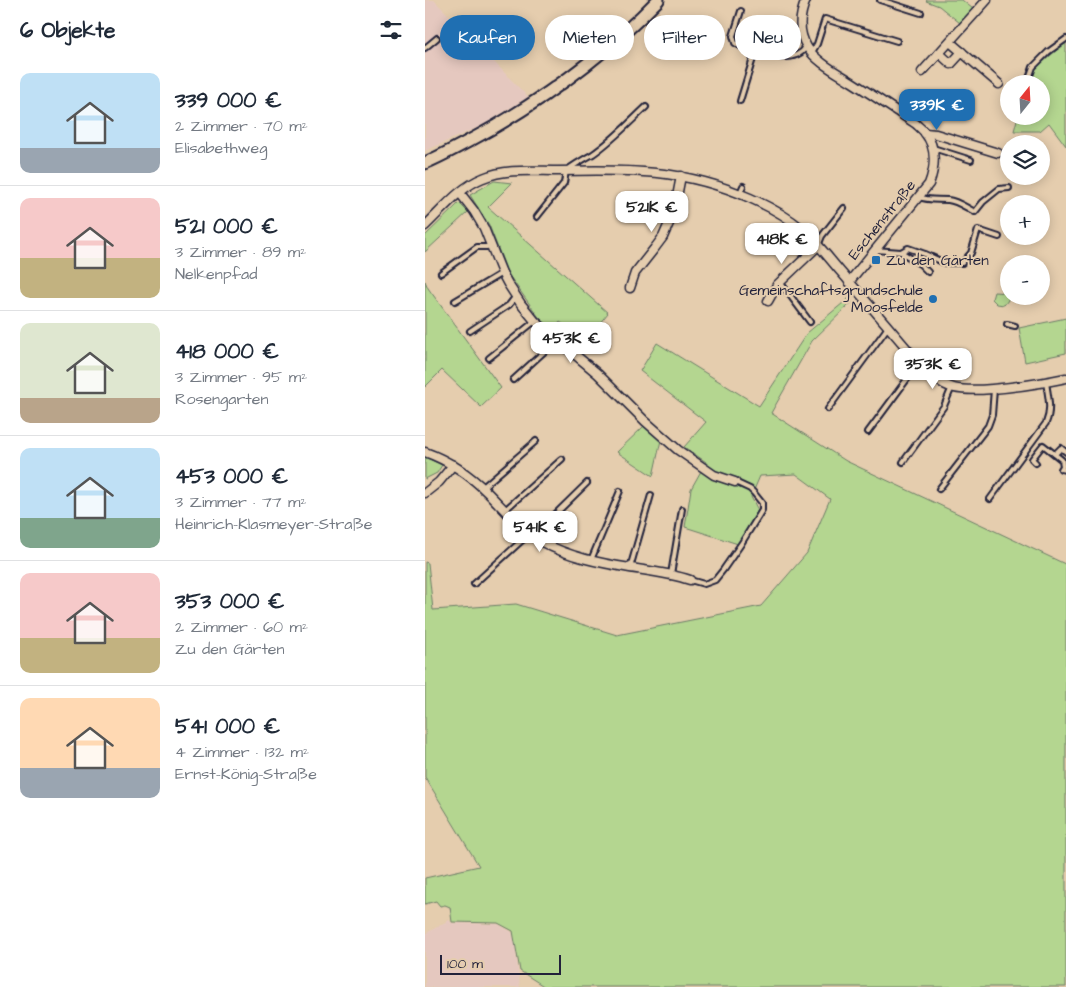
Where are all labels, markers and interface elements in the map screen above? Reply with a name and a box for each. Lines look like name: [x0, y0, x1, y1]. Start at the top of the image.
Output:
chip: Kaufen: [440, 15, 535, 60]
chip: Mieten: [545, 15, 634, 60]
chip: Filter: [644, 15, 725, 60]
chip: Neu: [735, 15, 801, 60]
text: 6 Objekte: [20, 16, 115, 45]
icon: filters: [377, 16, 405, 44]
north arrow: [1000, 75, 1050, 125]
map controls: [1000, 75, 1050, 305]
text: 339 000 €: [175, 86, 282, 115]
pin: 339K €: [896, 88, 978, 131]
icon: home: [60, 93, 120, 153]
text: 339K €: [910, 94, 964, 116]
text: 2 Zimmer · 70 m²: [175, 115, 308, 137]
button: layers: [1000, 135, 1050, 185]
text: Elisabethweg: [175, 137, 267, 159]
street label: Eschenstraße: [843, 176, 921, 264]
pin: 521K €: [611, 190, 693, 233]
button: +: [1000, 195, 1050, 245]
text: 521K €: [626, 196, 678, 218]
text: 521 000 €: [175, 212, 278, 241]
icon: home: [60, 218, 120, 278]
pin: 418K €: [741, 222, 823, 265]
text: 418K €: [756, 228, 808, 250]
text: 3 Zimmer · 89 m²: [175, 241, 306, 263]
place label: Zu den Gärten: [886, 250, 989, 271]
marker: Zu den Gärten: [870, 254, 882, 266]
button: −: [1000, 255, 1050, 305]
text: Nelkenpfad: [175, 263, 257, 285]
place label: Gemeinschaftsgrundschule Moosfelde: [739, 280, 923, 318]
marker: Gemeinschaftsgrundschule Moosfelde: [927, 293, 939, 305]
pin: 453K €: [530, 322, 612, 364]
text: 453K €: [541, 327, 601, 349]
text: 418 000 €: [175, 337, 279, 366]
icon: home: [60, 343, 120, 403]
pin: 353K €: [892, 348, 974, 390]
text: 353K €: [905, 353, 961, 375]
text: 3 Zimmer · 95 m²: [175, 366, 307, 388]
text: Rosengarten: [175, 388, 268, 410]
text: 453 000 €: [175, 462, 288, 491]
icon: home: [60, 468, 120, 528]
text: 3 Zimmer · 77 m²: [175, 491, 307, 513]
pin: 541K €: [499, 510, 581, 553]
text: Heinrich-Klasmeyer-Straße: [175, 513, 373, 535]
text: 541K €: [513, 516, 567, 538]
text: 353 000 €: [175, 587, 285, 616]
icon: home: [60, 593, 120, 653]
text: 2 Zimmer · 60 m²: [175, 616, 308, 638]
text: Zu den Gärten: [175, 638, 285, 660]
text: 541 000 €: [175, 712, 280, 741]
icon: home: [60, 718, 120, 778]
text: 4 Zimmer · 132 m²: [175, 741, 309, 763]
text: Ernst-König-Straße: [175, 763, 317, 785]
scale bar: [440, 952, 561, 975]
text: 100 m: [447, 954, 483, 974]

